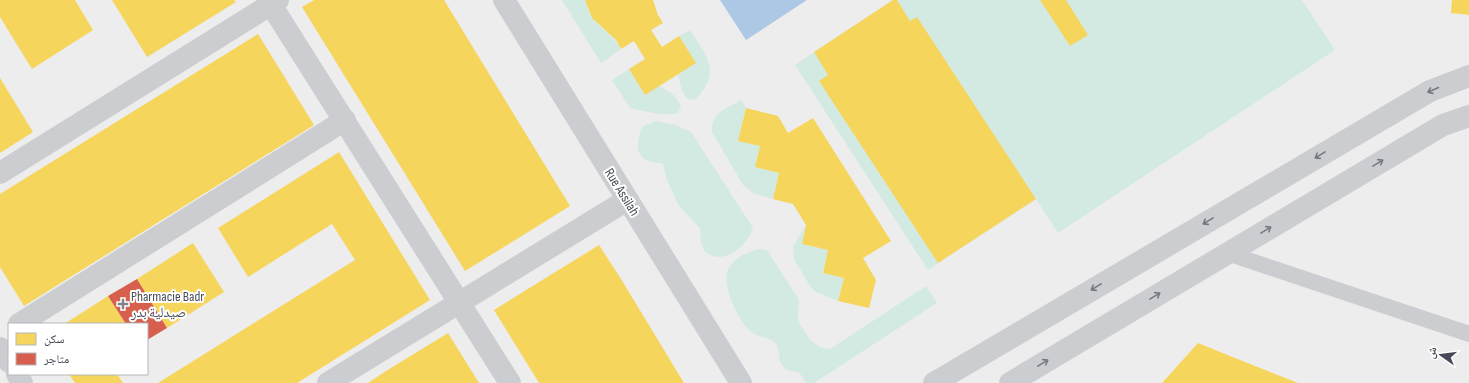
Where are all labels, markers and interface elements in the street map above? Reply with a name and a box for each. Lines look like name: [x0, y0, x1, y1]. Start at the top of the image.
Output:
one-way arrow: [1427, 87, 1439, 94]
one-way arrow: [1314, 152, 1326, 160]
one-way arrow: [1372, 159, 1384, 167]
street label: Rue Assilah: [601, 165, 643, 219]
one-way arrow: [1203, 218, 1215, 226]
one-way arrow: [1260, 225, 1272, 233]
one-way arrow: [1091, 284, 1103, 292]
place label: Pharmacie Badr صيدلية بدر: [130, 288, 204, 321]
one-way arrow: [1149, 292, 1161, 300]
marker: Pharmacie Badr صيدلية بدر: [118, 299, 128, 309]
legend: [8, 323, 148, 375]
text: سكن: [44, 332, 65, 347]
north arrow: [1421, 335, 1461, 375]
text: ش: [1424, 345, 1441, 360]
text: متاجر: [43, 352, 69, 367]
one-way arrow: [1037, 359, 1048, 367]

